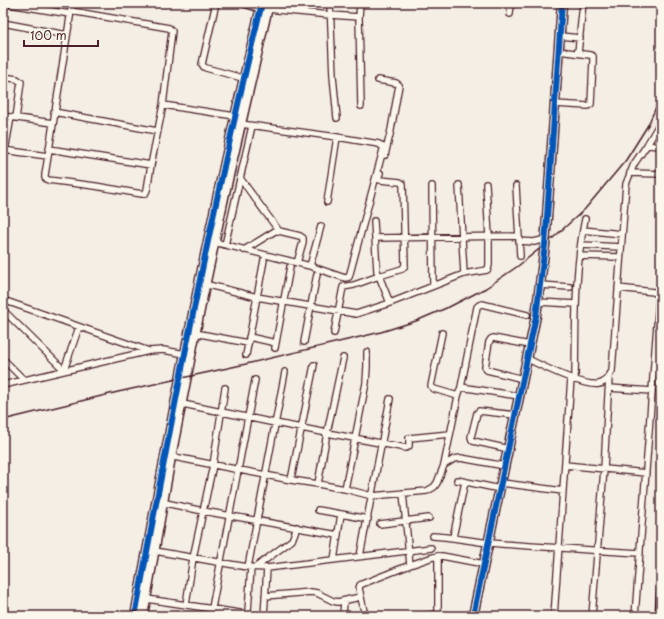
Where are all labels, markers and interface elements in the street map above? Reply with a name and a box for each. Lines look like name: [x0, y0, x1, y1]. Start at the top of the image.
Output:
scale bar: [24, 22, 98, 48]
text: 100 m: [30, 26, 67, 44]

